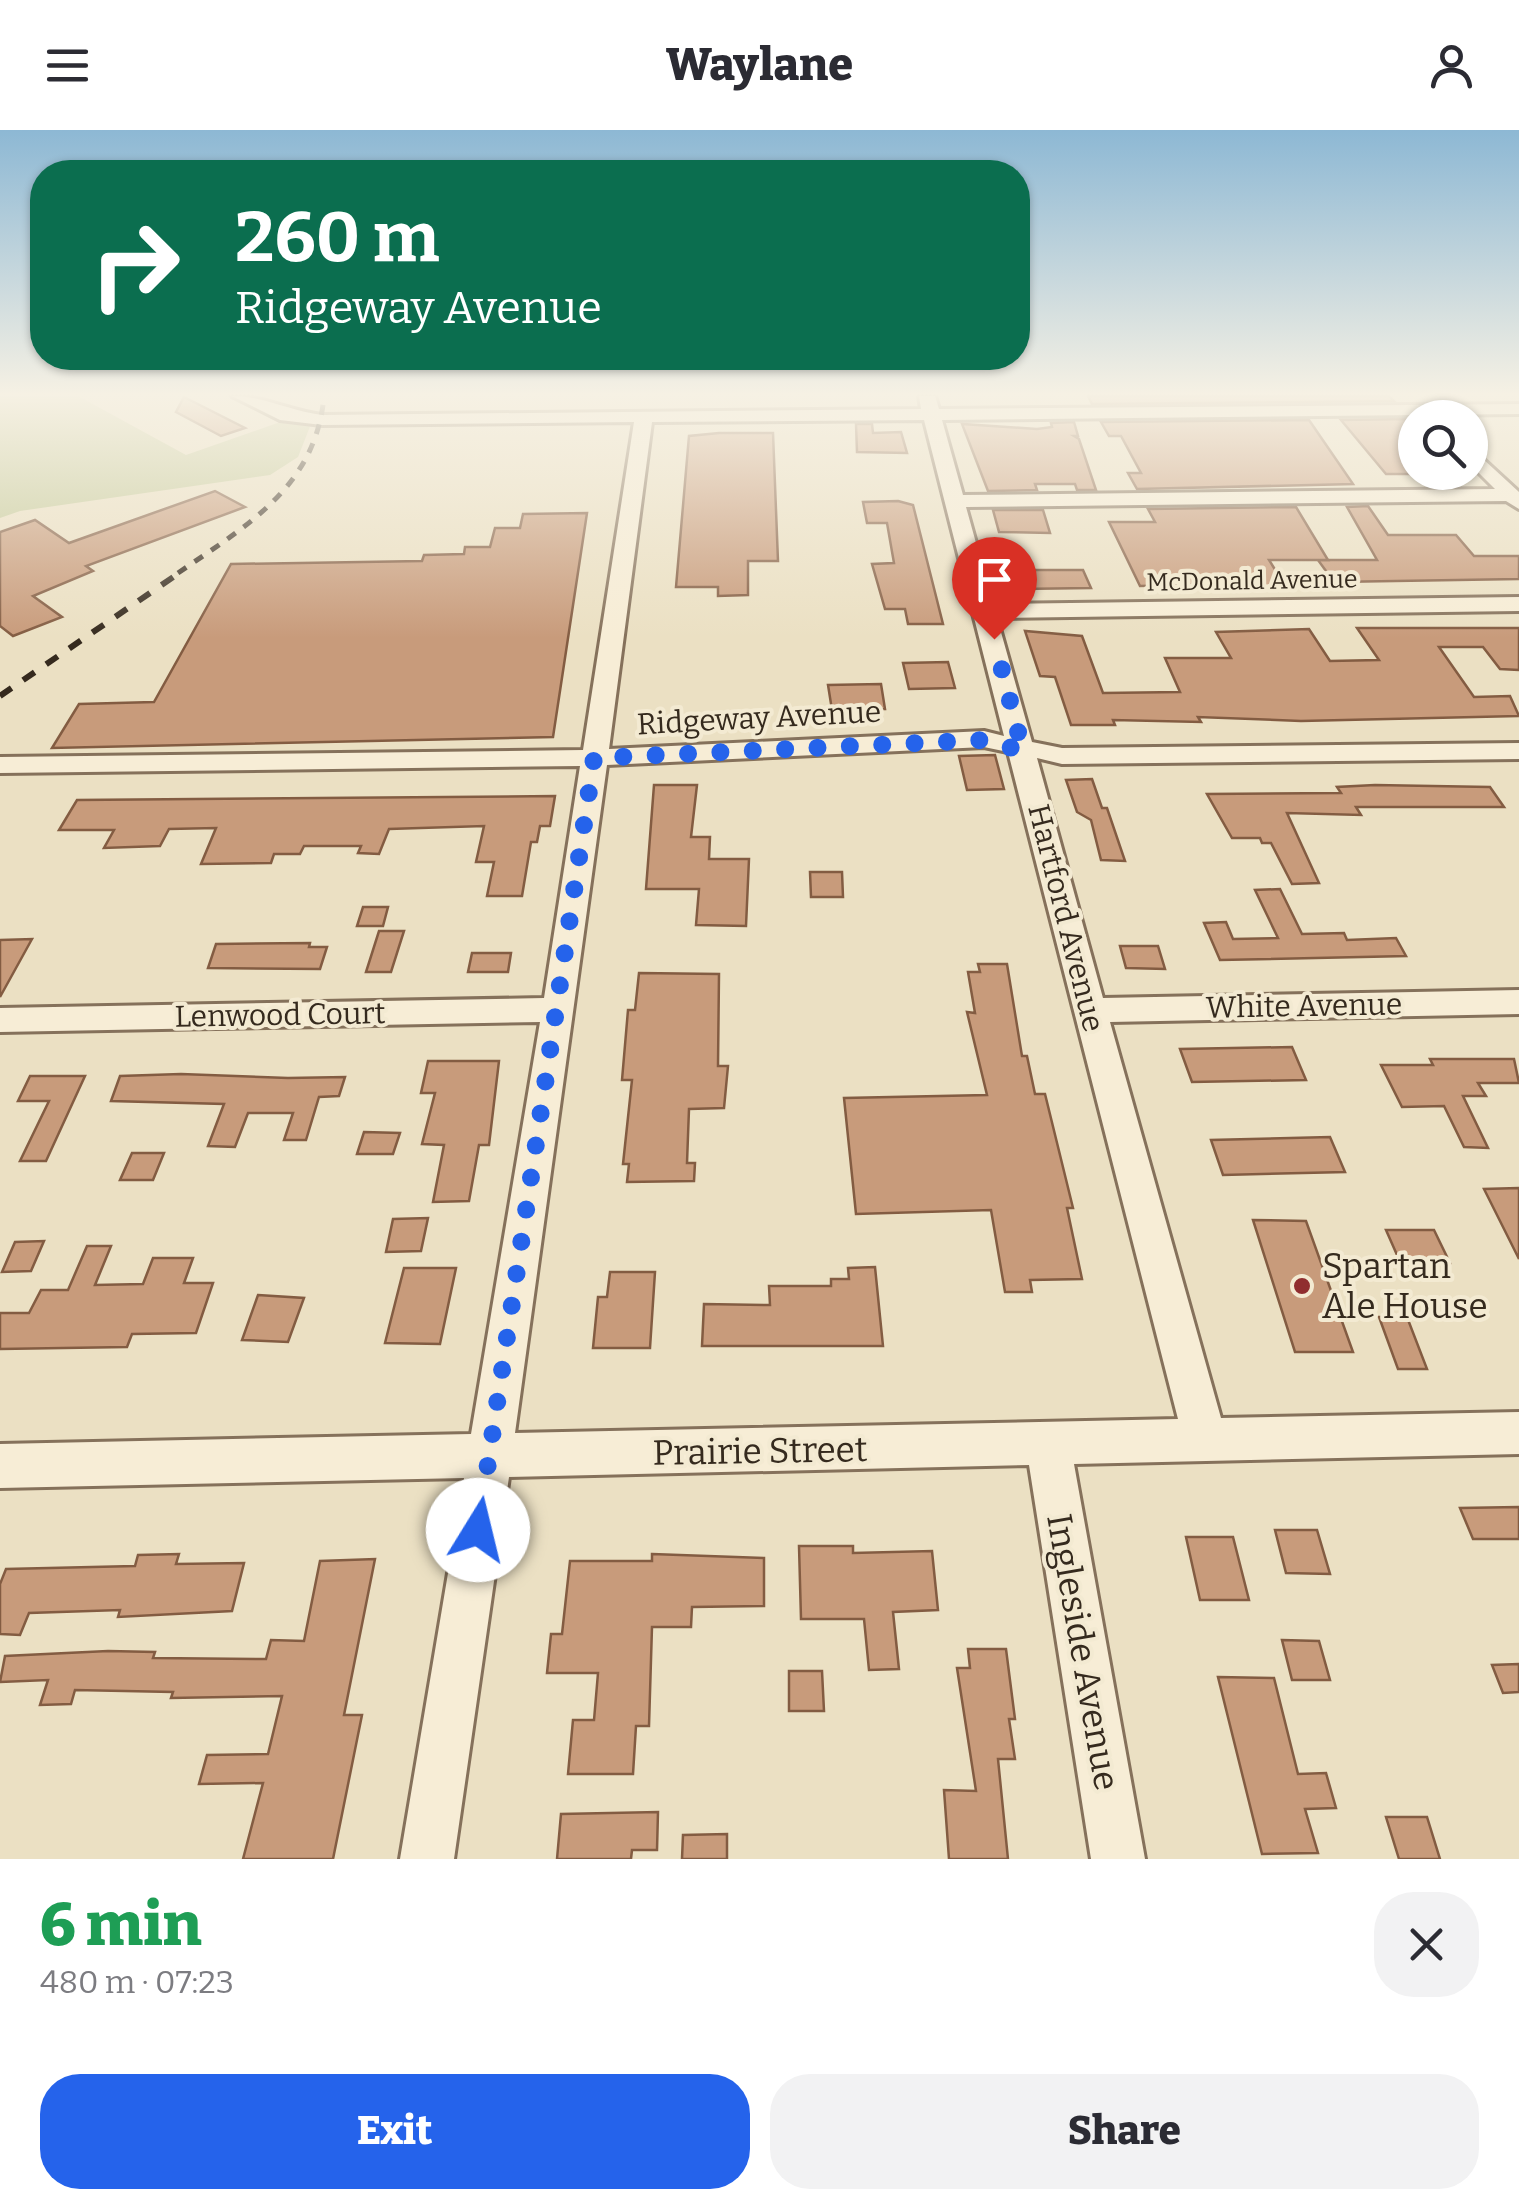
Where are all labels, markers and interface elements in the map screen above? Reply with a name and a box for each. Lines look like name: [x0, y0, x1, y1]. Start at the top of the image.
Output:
icon: menu: [40, 38, 95, 93]
text: Waylane: [666, 38, 853, 92]
icon: person: [1424, 38, 1479, 93]
text: 260 m: [235, 196, 440, 280]
icon: right: [70, 200, 200, 330]
text: Ridgeway Avenue: [235, 281, 602, 335]
map controls: [1398, 400, 1488, 490]
button: search: [1398, 400, 1488, 490]
pin: [952, 537, 1037, 640]
icon: arrive: [967, 552, 1022, 607]
street label: McDonald Avenue: [1146, 564, 1358, 598]
street label: Ridgeway Avenue: [636, 694, 882, 742]
street label: Hartford Avenue: [1020, 801, 1112, 1035]
street label: White Avenue: [1206, 986, 1402, 1026]
street label: Lenwood Court: [174, 995, 386, 1035]
place label: Spartan Ale House: [1322, 1245, 1488, 1327]
marker: Spartan Ale House: [1291, 1275, 1313, 1297]
street label: Prairie Street: [652, 1428, 868, 1474]
position arrow: [426, 1478, 530, 1582]
street label: Ingleside Avenue: [1038, 1511, 1128, 1793]
text: 6 min: [40, 1889, 202, 1961]
button: close: [1374, 1892, 1479, 1997]
text: 480 m · 07:23: [40, 1963, 234, 2001]
button: Exit: [40, 2074, 750, 2189]
button: Share: [770, 2074, 1479, 2189]

